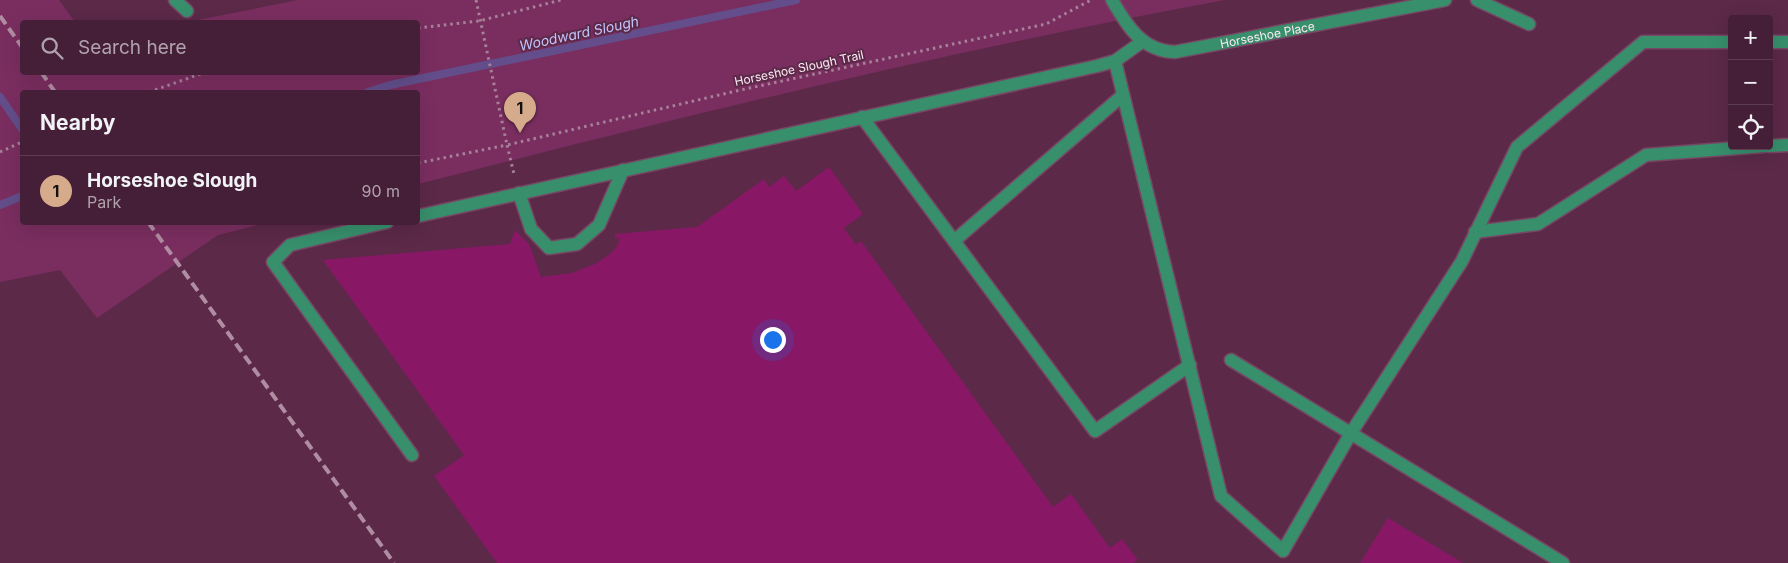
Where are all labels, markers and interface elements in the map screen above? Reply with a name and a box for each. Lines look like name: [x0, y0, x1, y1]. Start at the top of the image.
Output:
water label: Woodward Slough: [518, 12, 640, 54]
map controls: [1728, 15, 1773, 150]
button: +: [1728, 15, 1773, 60]
street label: Horseshoe Place: [1219, 18, 1316, 51]
search box: [20, 20, 420, 75]
icon: search: [38, 34, 66, 62]
text: Search here: [78, 36, 187, 59]
street label: Horseshoe Slough Trail: [733, 47, 865, 89]
button: −: [1728, 60, 1773, 105]
pin: 1: [504, 92, 536, 133]
button: locate: [1728, 105, 1773, 150]
text: Nearby: [40, 110, 115, 135]
text: Horseshoe Slough: [87, 169, 257, 192]
text: 1: [53, 181, 59, 201]
text: 90 m: [361, 181, 400, 201]
text: Park: [87, 192, 121, 212]
your location: [760, 327, 786, 353]

